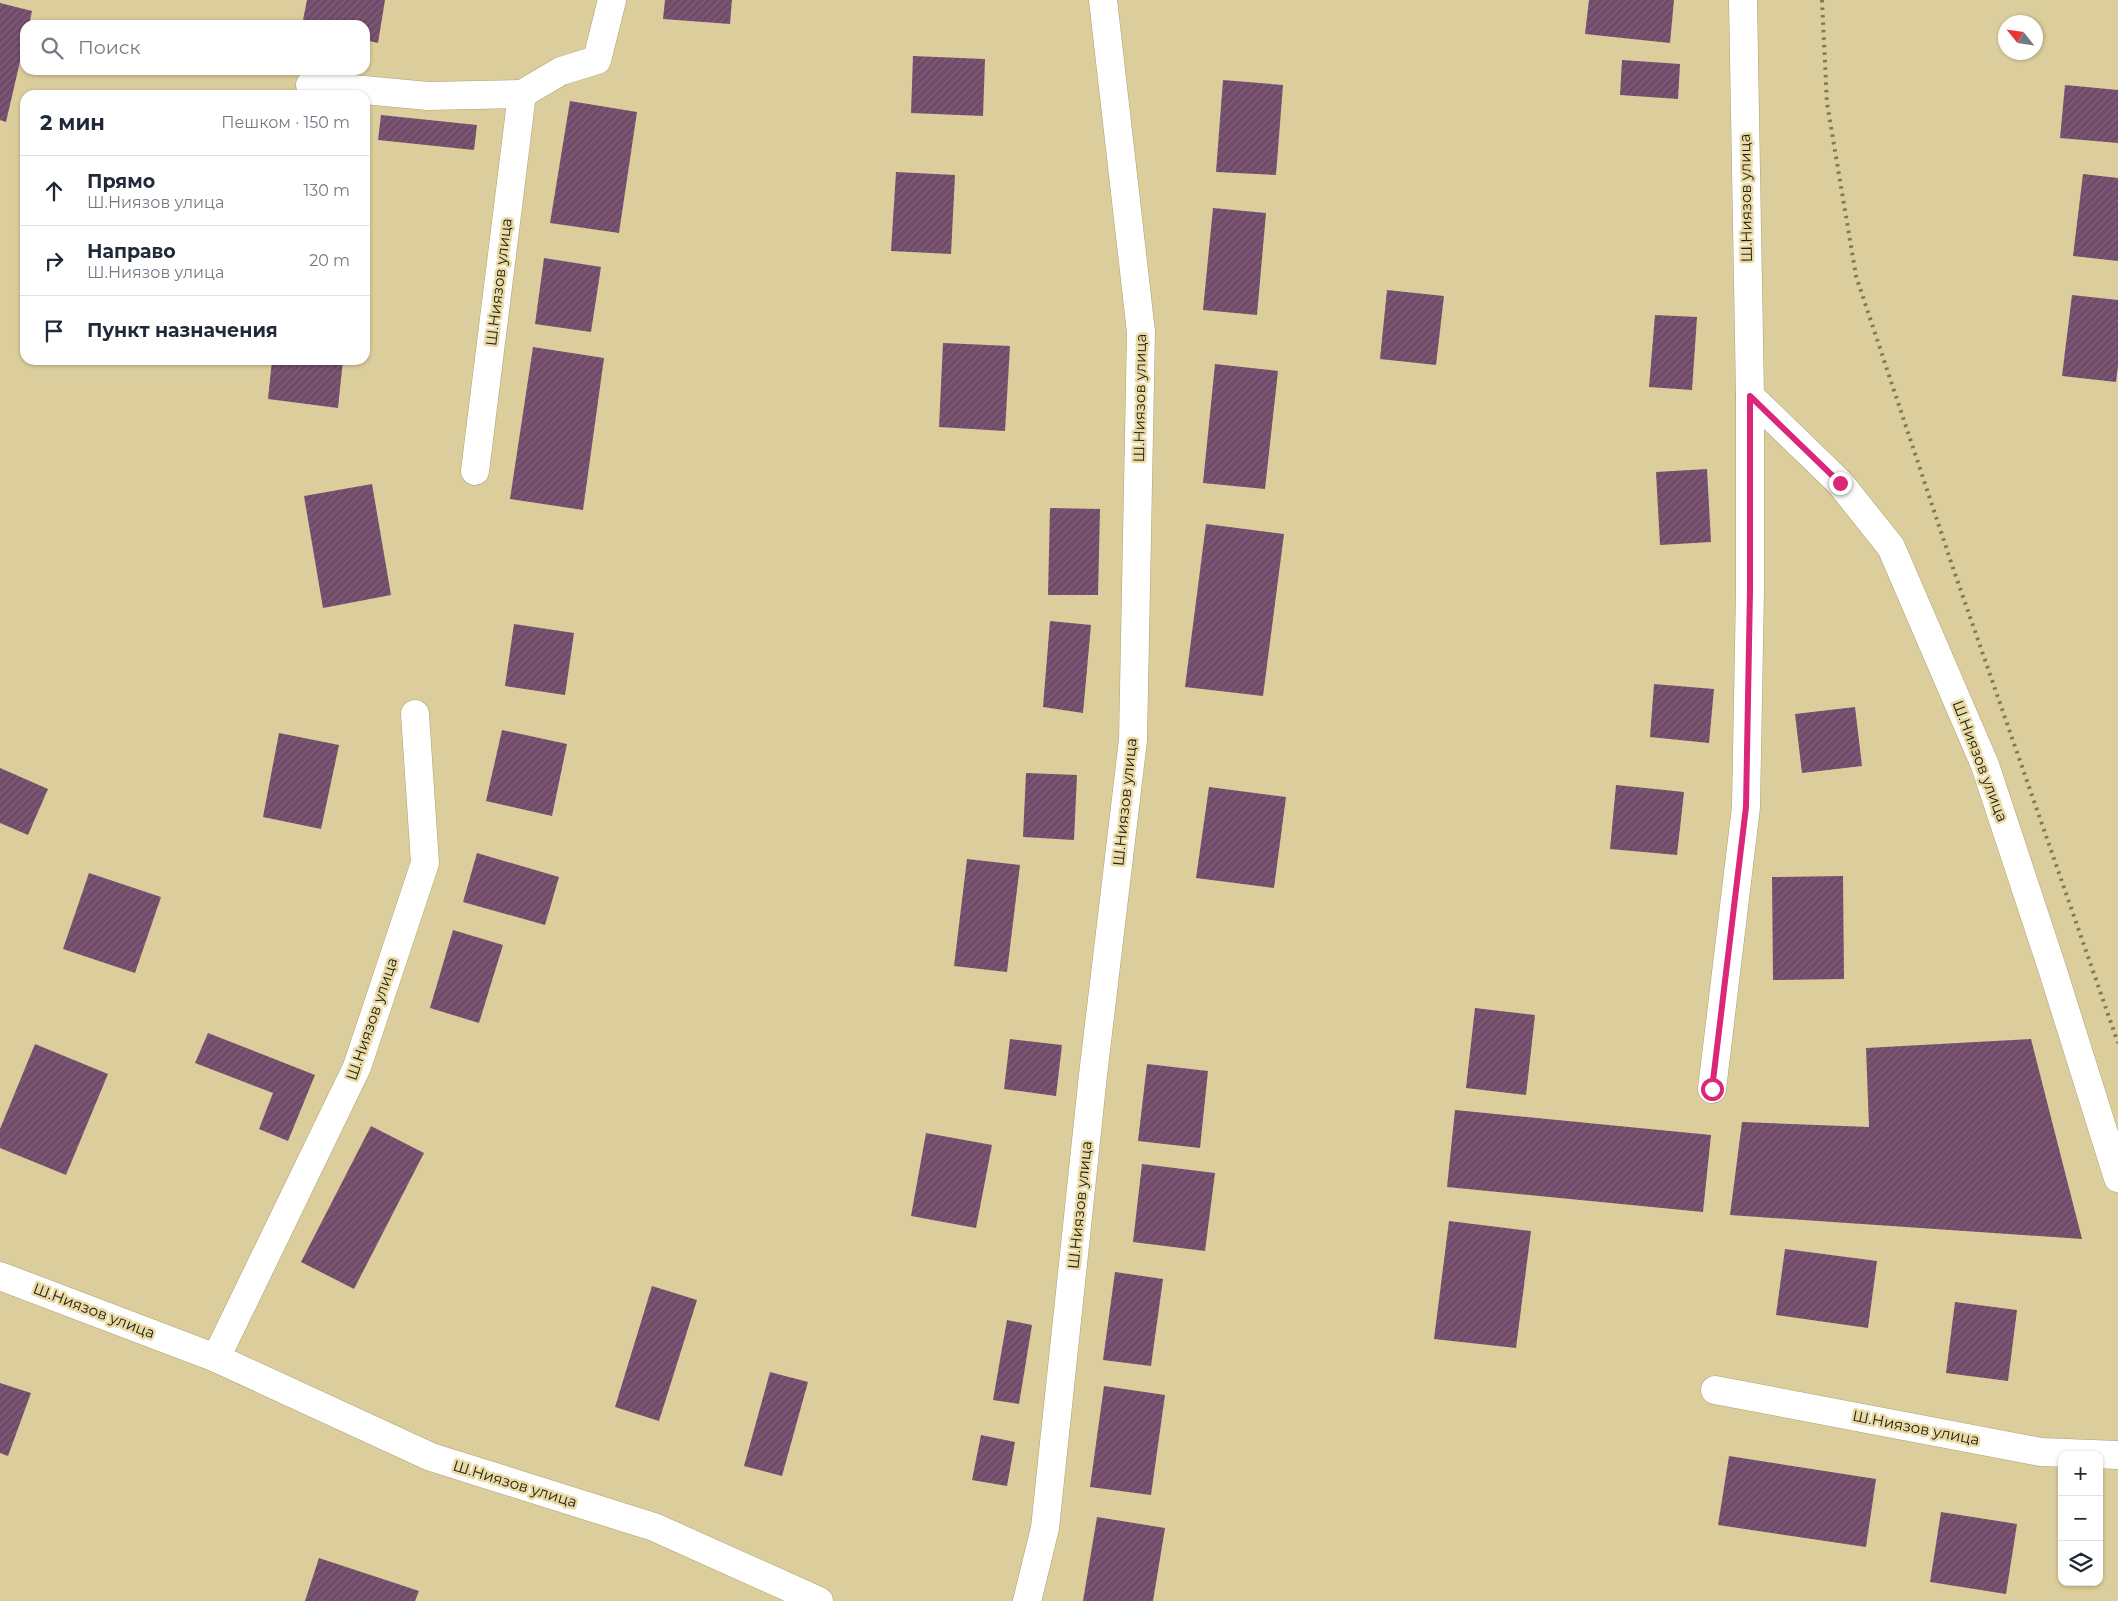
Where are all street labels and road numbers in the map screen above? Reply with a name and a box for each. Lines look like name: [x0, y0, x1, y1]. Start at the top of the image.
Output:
street label: Ш.Ниязов улица: [1735, 133, 1756, 263]
street label: Ш.Ниязов улица: [481, 217, 516, 347]
street label: Ш.Ниязов улица: [1129, 333, 1150, 463]
street label: Ш.Ниязов улица: [1949, 697, 2012, 824]
street label: Ш.Ниязов улица: [1108, 737, 1141, 867]
street label: Ш.Ниязов улица: [342, 955, 401, 1083]
street label: Ш.Ниязов улица: [1063, 1140, 1096, 1270]
street label: Ш.Ниязов улица: [31, 1279, 158, 1342]
street label: Ш.Ниязов улица: [1851, 1406, 1981, 1449]
street label: Ш.Ниязов улица: [451, 1456, 579, 1511]

